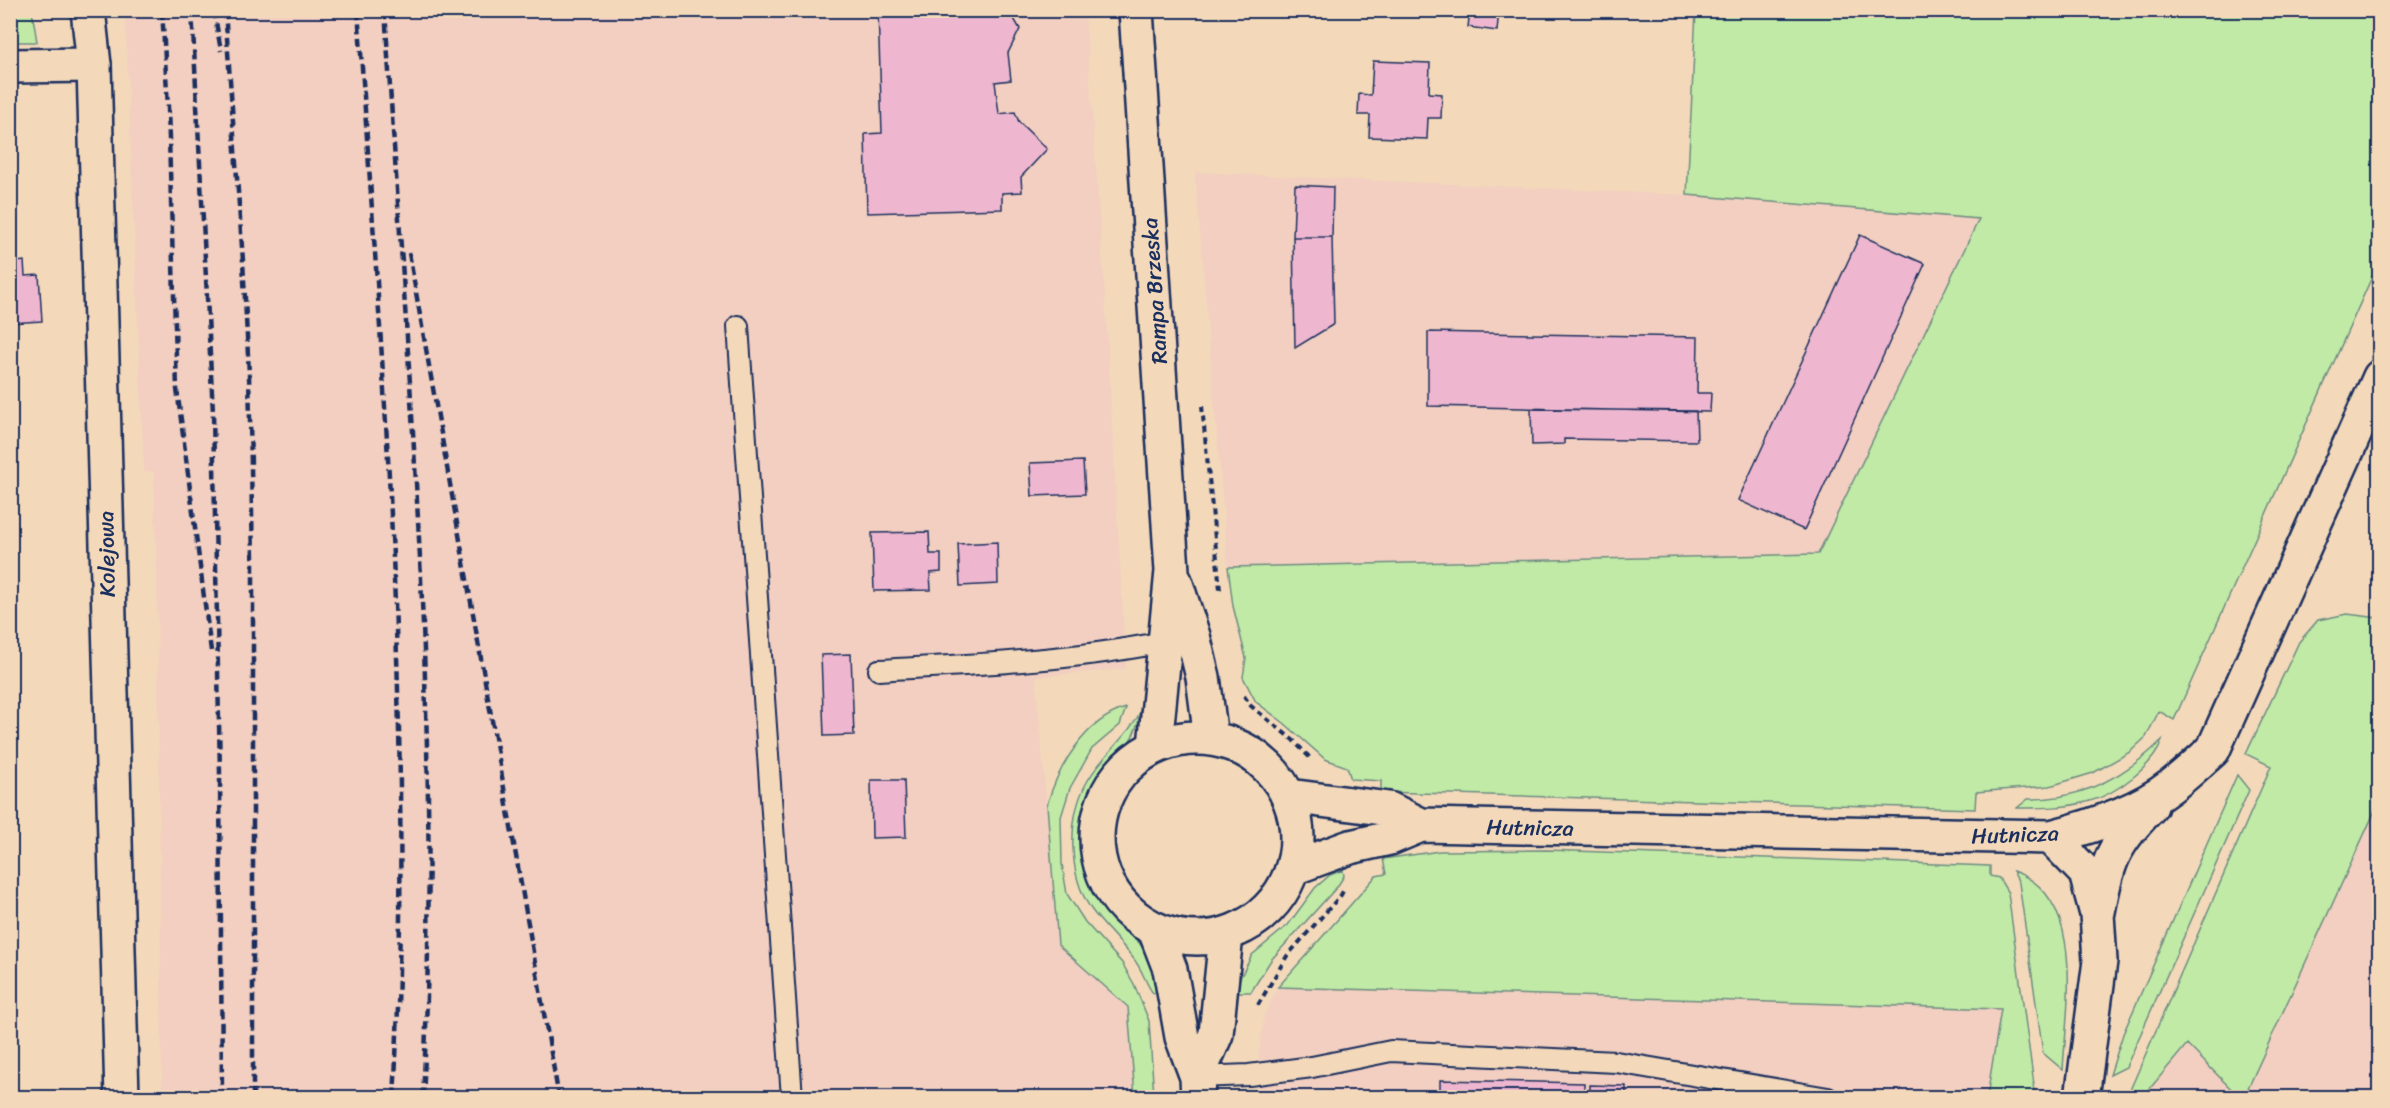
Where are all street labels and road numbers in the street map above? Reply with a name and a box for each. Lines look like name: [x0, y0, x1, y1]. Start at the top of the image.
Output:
street label: Rampa Brzeska: [1130, 216, 1179, 365]
street label: Kolejowa: [86, 510, 127, 598]
street label: Hutnicza: [1486, 807, 1574, 848]
street label: Hutnicza: [1971, 813, 2059, 856]

